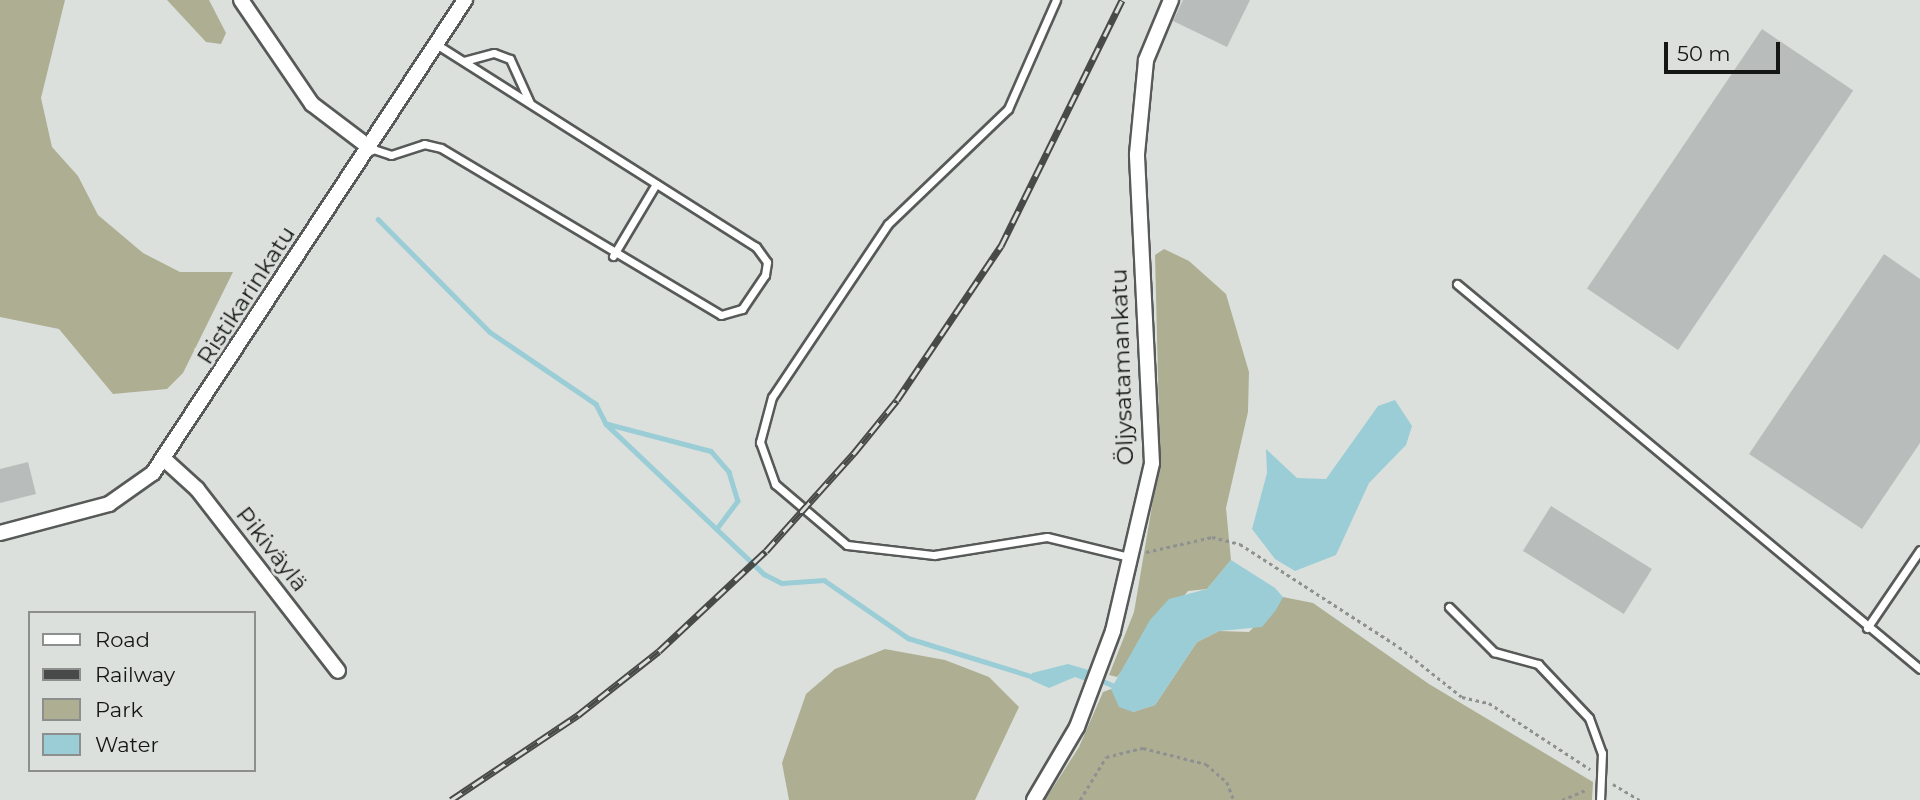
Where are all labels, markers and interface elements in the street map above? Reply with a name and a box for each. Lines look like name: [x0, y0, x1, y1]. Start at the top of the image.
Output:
scale bar: [1668, 28, 1784, 72]
text: 50 m: [1677, 41, 1731, 66]
street label: Ristikarinkatu: [191, 221, 301, 369]
street label: Öljysatamankatu: [1105, 268, 1139, 466]
street label: Pikiväylä: [230, 501, 314, 597]
legend: [28, 611, 256, 772]
text: Road: [95, 627, 150, 652]
text: Railway: [95, 662, 175, 687]
text: Park: [95, 697, 143, 722]
text: Water: [95, 732, 159, 757]

